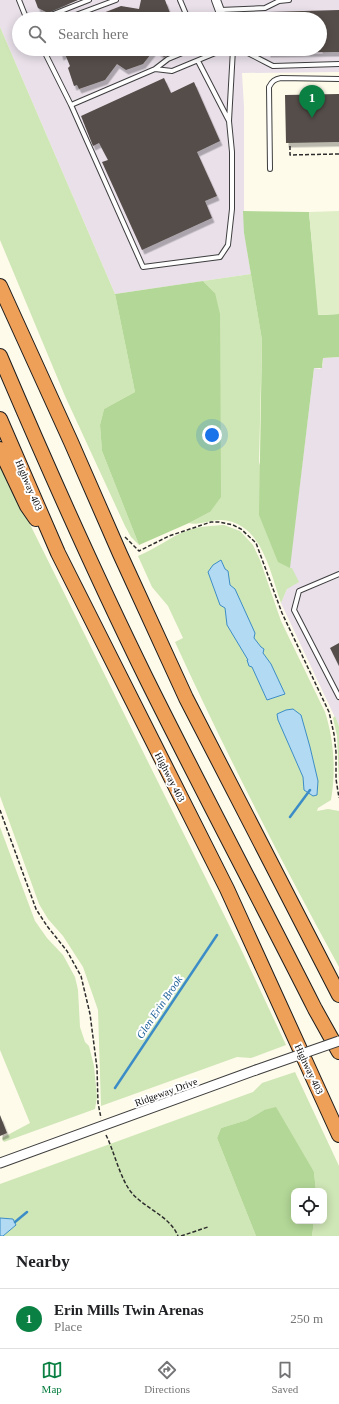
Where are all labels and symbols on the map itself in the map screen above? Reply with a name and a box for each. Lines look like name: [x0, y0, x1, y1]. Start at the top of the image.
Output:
pin: 1: [299, 85, 325, 118]
your location: [202, 425, 222, 445]
street label: Highway 403: [13, 458, 45, 512]
street label: Highway 403: [153, 750, 187, 804]
water label: Glen Erin Brook: [134, 972, 185, 1041]
street label: Highway 403: [293, 1042, 325, 1096]
street label: Ridgeway Drive: [133, 1075, 199, 1108]

